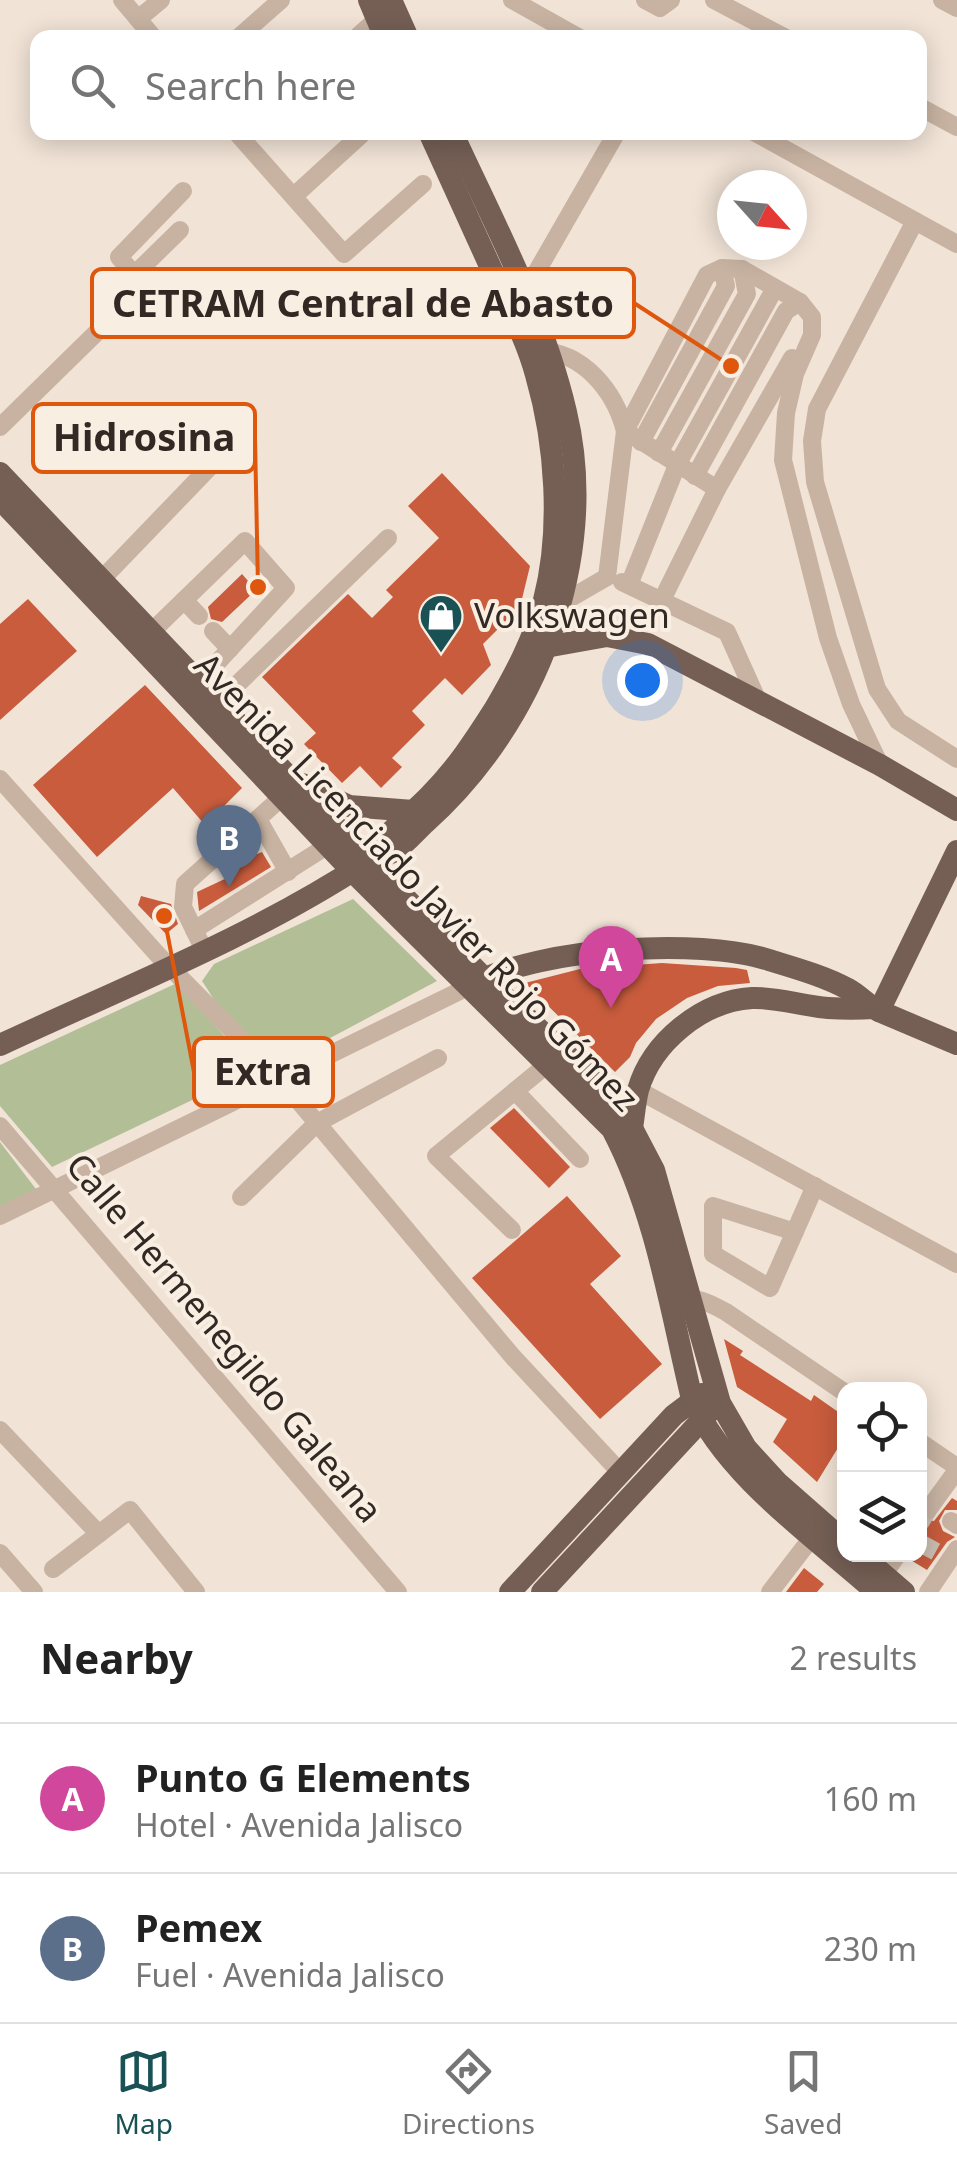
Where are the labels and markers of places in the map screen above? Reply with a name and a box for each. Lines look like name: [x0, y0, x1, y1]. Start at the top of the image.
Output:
callout: CETRAM Central de Abasto: [92, 269, 634, 337]
callout: Hidrosina: [33, 404, 255, 472]
place label: Volkswagen: [474, 591, 670, 638]
shop icon: Volkswagen: [418, 593, 464, 654]
pin: B: [196, 804, 262, 887]
pin: A: [578, 926, 644, 1008]
callout: Extra: [194, 1038, 333, 1106]

